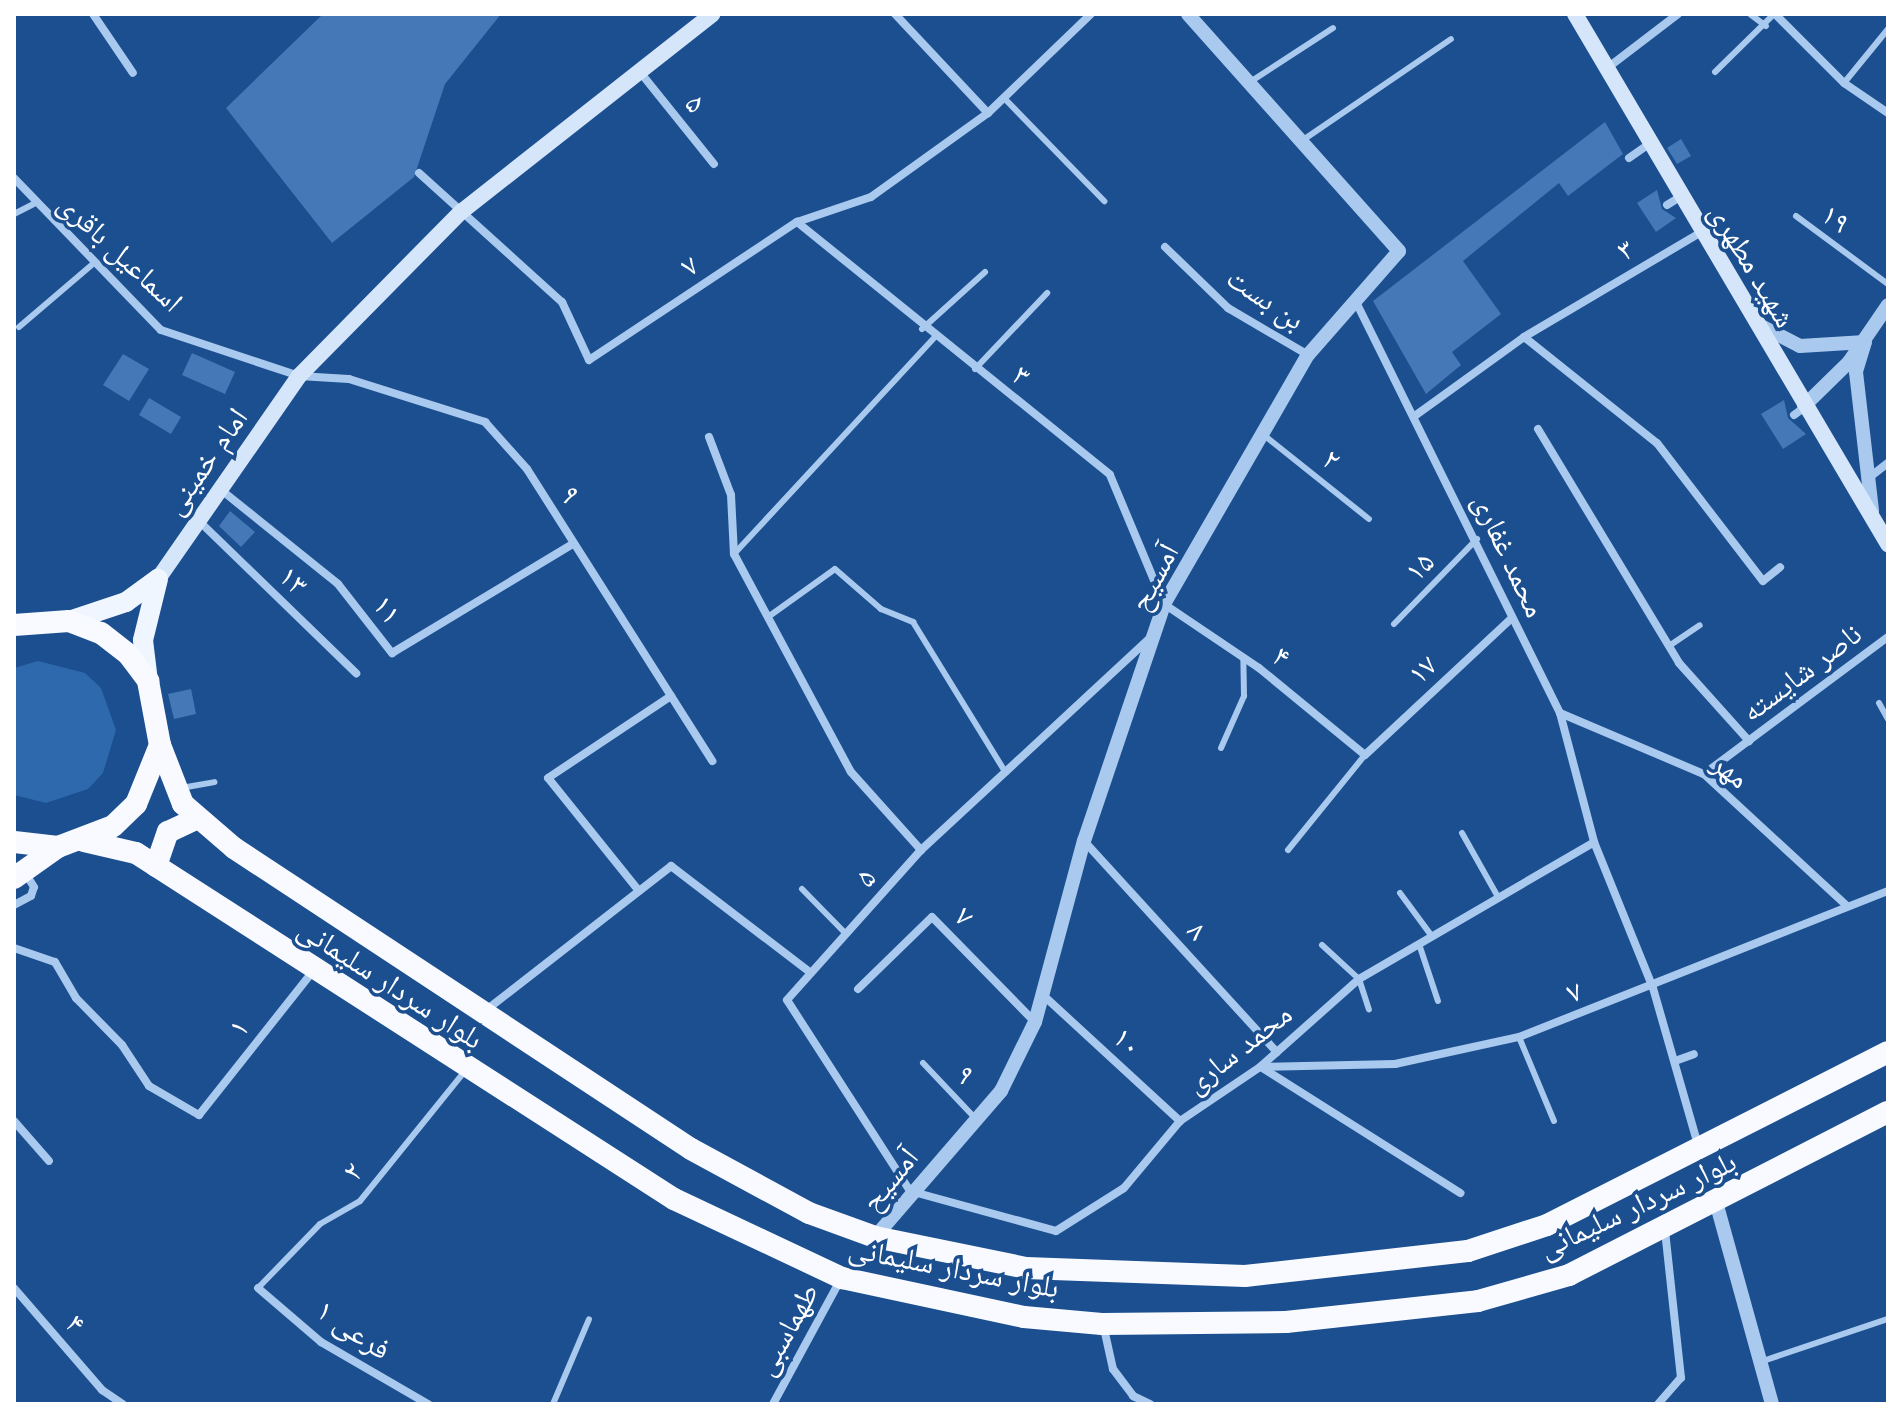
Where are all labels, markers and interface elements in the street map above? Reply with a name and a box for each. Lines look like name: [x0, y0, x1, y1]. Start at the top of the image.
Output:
street label: ۵: [678, 86, 714, 120]
street label: اسماعیل باقری: [51, 185, 191, 319]
street label: شهید مطهری: [1702, 196, 1804, 334]
street label: ۱۹: [1815, 196, 1857, 240]
street label: ۳: [1610, 230, 1640, 268]
street label: ۷: [673, 246, 705, 284]
street label: بن بست: [1220, 259, 1312, 337]
street label: ۳: [1006, 357, 1038, 393]
street label: امام خمینی: [155, 400, 255, 522]
street label: ۲: [1316, 441, 1348, 477]
street label: ۹: [552, 479, 590, 509]
street label: محمد غفاری: [1466, 487, 1554, 623]
street label: آمسیح: [1120, 537, 1186, 617]
street label: ۱۵: [1397, 544, 1441, 588]
street label: ۱۳: [272, 558, 316, 602]
street label: ۱۱: [366, 587, 410, 631]
street label: ناصر شایسته: [1734, 615, 1868, 729]
street label: ۴: [1266, 638, 1298, 674]
street label: ۱۷: [1400, 647, 1444, 691]
street label: مهر: [1705, 744, 1757, 796]
street label: ۵: [847, 860, 883, 894]
street label: ۷: [947, 899, 983, 933]
street label: بلوار سردار سلیمانی: [292, 910, 490, 1056]
street label: ۸: [1180, 913, 1216, 947]
street label: ۷: [1562, 972, 1586, 1010]
street label: محمد ساری: [1177, 995, 1299, 1101]
street label: ۱: [220, 1011, 256, 1043]
street label: ۱۰: [1106, 1019, 1150, 1063]
street label: ۹: [948, 1057, 984, 1091]
street label: آمسیح: [853, 1140, 925, 1218]
street label: بلوار سردار سلیمانی: [1533, 1143, 1741, 1265]
street label: ۲: [334, 1154, 370, 1188]
street label: بلوار سردار سلیمانی: [846, 1229, 1062, 1305]
street label: طهماسبی: [746, 1276, 826, 1382]
street label: فرعی ۱: [310, 1291, 398, 1367]
street label: ۴: [58, 1306, 94, 1340]

